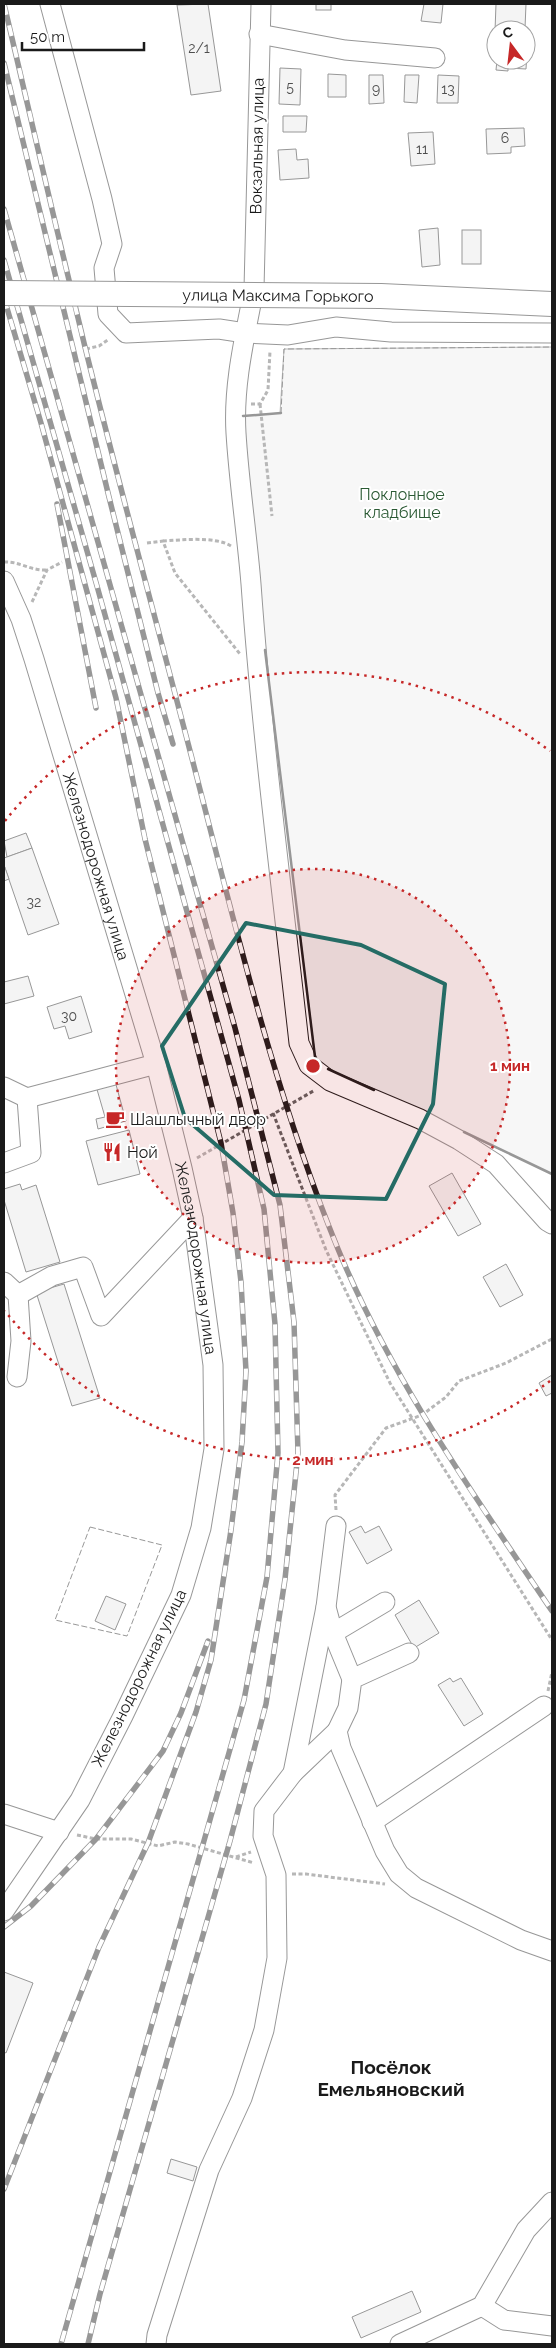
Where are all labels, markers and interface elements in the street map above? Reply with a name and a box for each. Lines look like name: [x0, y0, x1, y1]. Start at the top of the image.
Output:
scale bar: [22, 20, 145, 52]
north arrow: [486, 20, 536, 70]
text: С: [501, 23, 515, 41]
text: 50 m: [30, 28, 65, 46]
house number: 2/1: [188, 40, 210, 56]
street label: Вокзальная улица: [246, 77, 268, 215]
house number: 5: [286, 79, 294, 95]
house number: 9: [372, 81, 380, 97]
house number: 13: [441, 81, 455, 97]
house number: 6: [501, 130, 509, 146]
house number: 11: [416, 141, 428, 157]
street label: улица Максима Горького: [182, 285, 374, 305]
park label: Поклонное кладбище: [359, 485, 445, 522]
street label: Железнодорожная улица: [59, 770, 134, 962]
house number: 32: [27, 894, 41, 910]
house number: 30: [61, 1008, 77, 1024]
centre of rings: [304, 1057, 322, 1075]
text: 1 мин: [490, 1057, 530, 1075]
cafe icon: Шашлычный двор: [104, 1108, 126, 1130]
place label: Шашлычный двор: [130, 1110, 266, 1129]
restaurant icon: Ной: [101, 1141, 123, 1163]
place label: Ной: [127, 1143, 158, 1162]
street label: Железнодорожная улица: [171, 1159, 221, 1356]
text: 2 мин: [292, 1451, 334, 1469]
street label: Железнодорожная улица: [88, 1586, 190, 1770]
district label: Посёлок Емельяновский: [317, 2056, 465, 2100]

